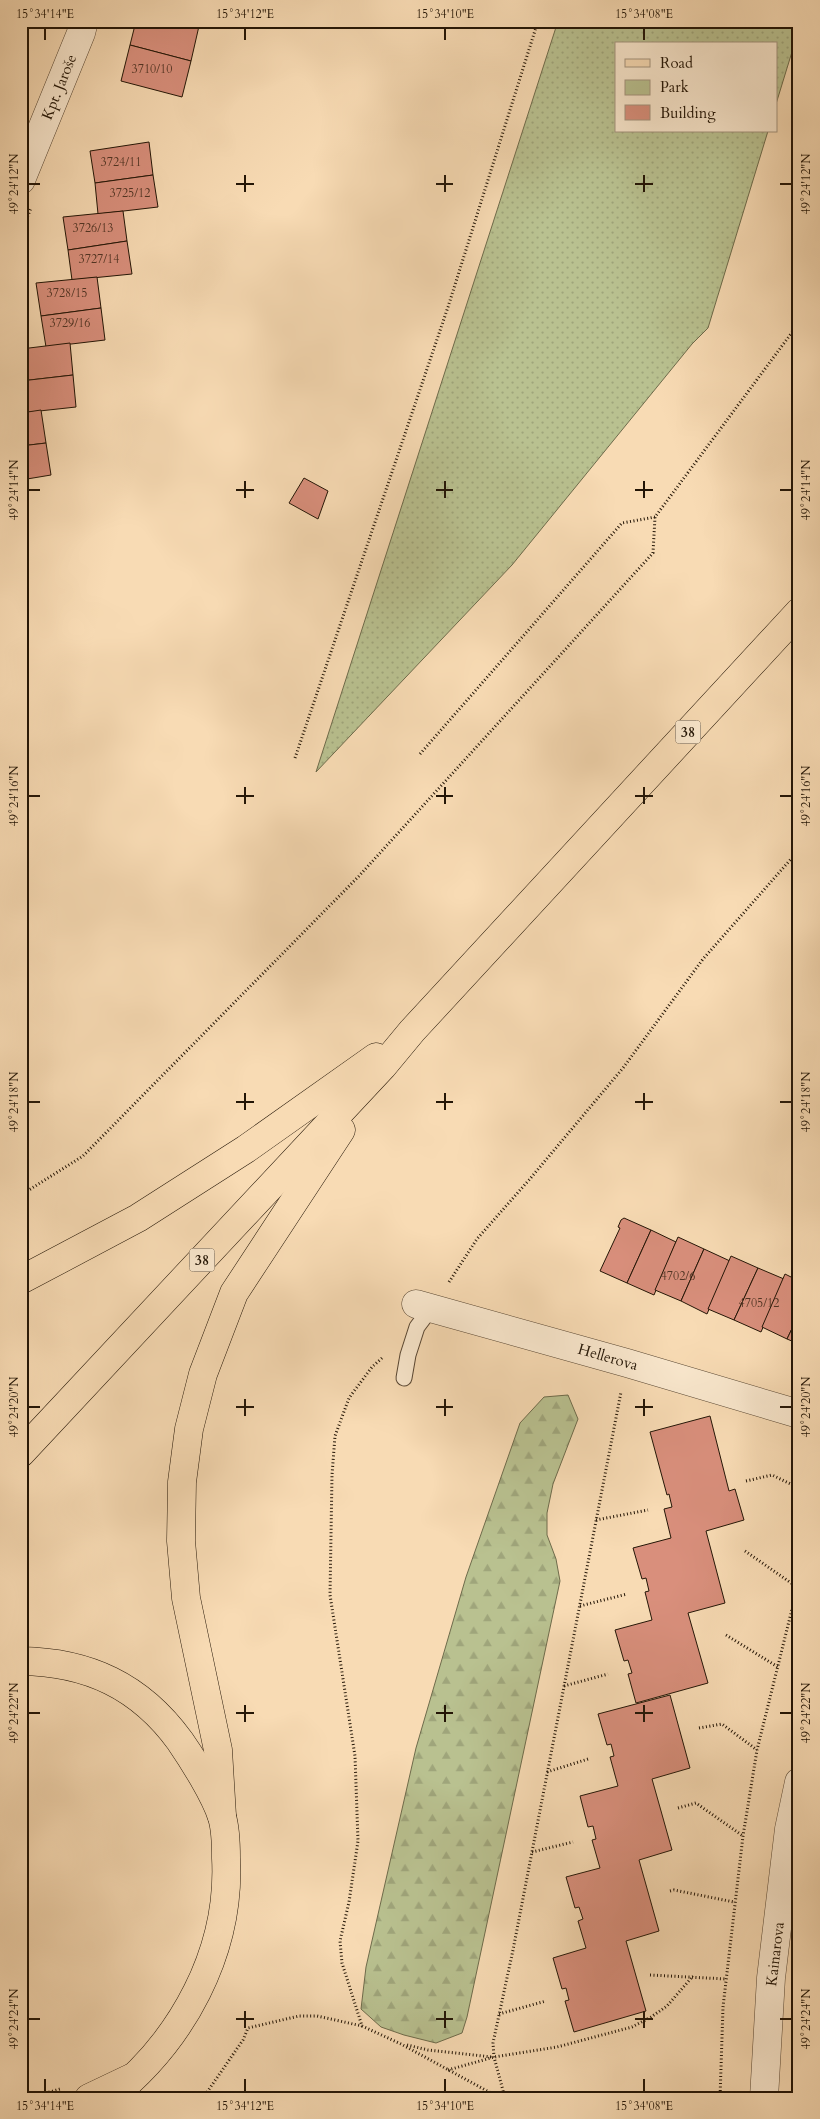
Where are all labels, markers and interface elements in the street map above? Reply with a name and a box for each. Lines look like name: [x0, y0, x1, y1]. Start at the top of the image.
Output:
text: 15°34'14"E: [16, 6, 74, 22]
text: 15°34'12"E: [216, 6, 274, 22]
text: 15°34'10"E: [416, 6, 474, 22]
text: 15°34'08"E: [615, 6, 673, 22]
legend: [615, 42, 778, 132]
street label: Kpt. Jaroše: [37, 51, 81, 123]
text: Road: [660, 53, 693, 73]
house number: 3710/10: [132, 61, 172, 77]
text: Park: [660, 77, 689, 97]
text: Building: [660, 103, 716, 123]
text: 49°24'12"N: [6, 153, 22, 214]
text: 49°24'12"N: [798, 153, 814, 214]
house number: 3724/11: [101, 154, 141, 170]
house number: 3725/12: [110, 185, 150, 201]
house number: 3726/13: [73, 220, 113, 236]
house number: 3727/14: [79, 251, 119, 267]
house number: 3728/15: [47, 285, 87, 301]
house number: 3729/16: [50, 315, 90, 331]
text: 49°24'14"N: [6, 459, 22, 520]
text: 49°24'14"N: [798, 459, 814, 520]
road number: 38: [676, 720, 700, 744]
text: 49°24'16"N: [6, 765, 22, 826]
text: 49°24'16"N: [798, 765, 814, 826]
text: 49°24'18"N: [6, 1071, 22, 1132]
text: 49°24'18"N: [798, 1071, 814, 1132]
road number: 38: [190, 1248, 214, 1272]
house number: 4702/6: [661, 1268, 695, 1284]
house number: 4705/12: [739, 1295, 779, 1311]
street label: Hellerova: [576, 1339, 641, 1375]
text: 49°24'20"N: [6, 1376, 22, 1437]
text: 49°24'20"N: [798, 1376, 814, 1437]
text: 49°24'22"N: [6, 1682, 22, 1743]
text: 49°24'22"N: [798, 1682, 814, 1743]
street label: Kainarova: [761, 1920, 789, 1987]
text: 49°24'24"N: [6, 1988, 22, 2049]
text: 49°24'24"N: [798, 1988, 814, 2049]
text: 15°34'14"E: [16, 2098, 74, 2114]
text: 15°34'12"E: [216, 2098, 274, 2114]
text: 15°34'10"E: [416, 2098, 474, 2114]
text: 15°34'08"E: [615, 2098, 673, 2114]

